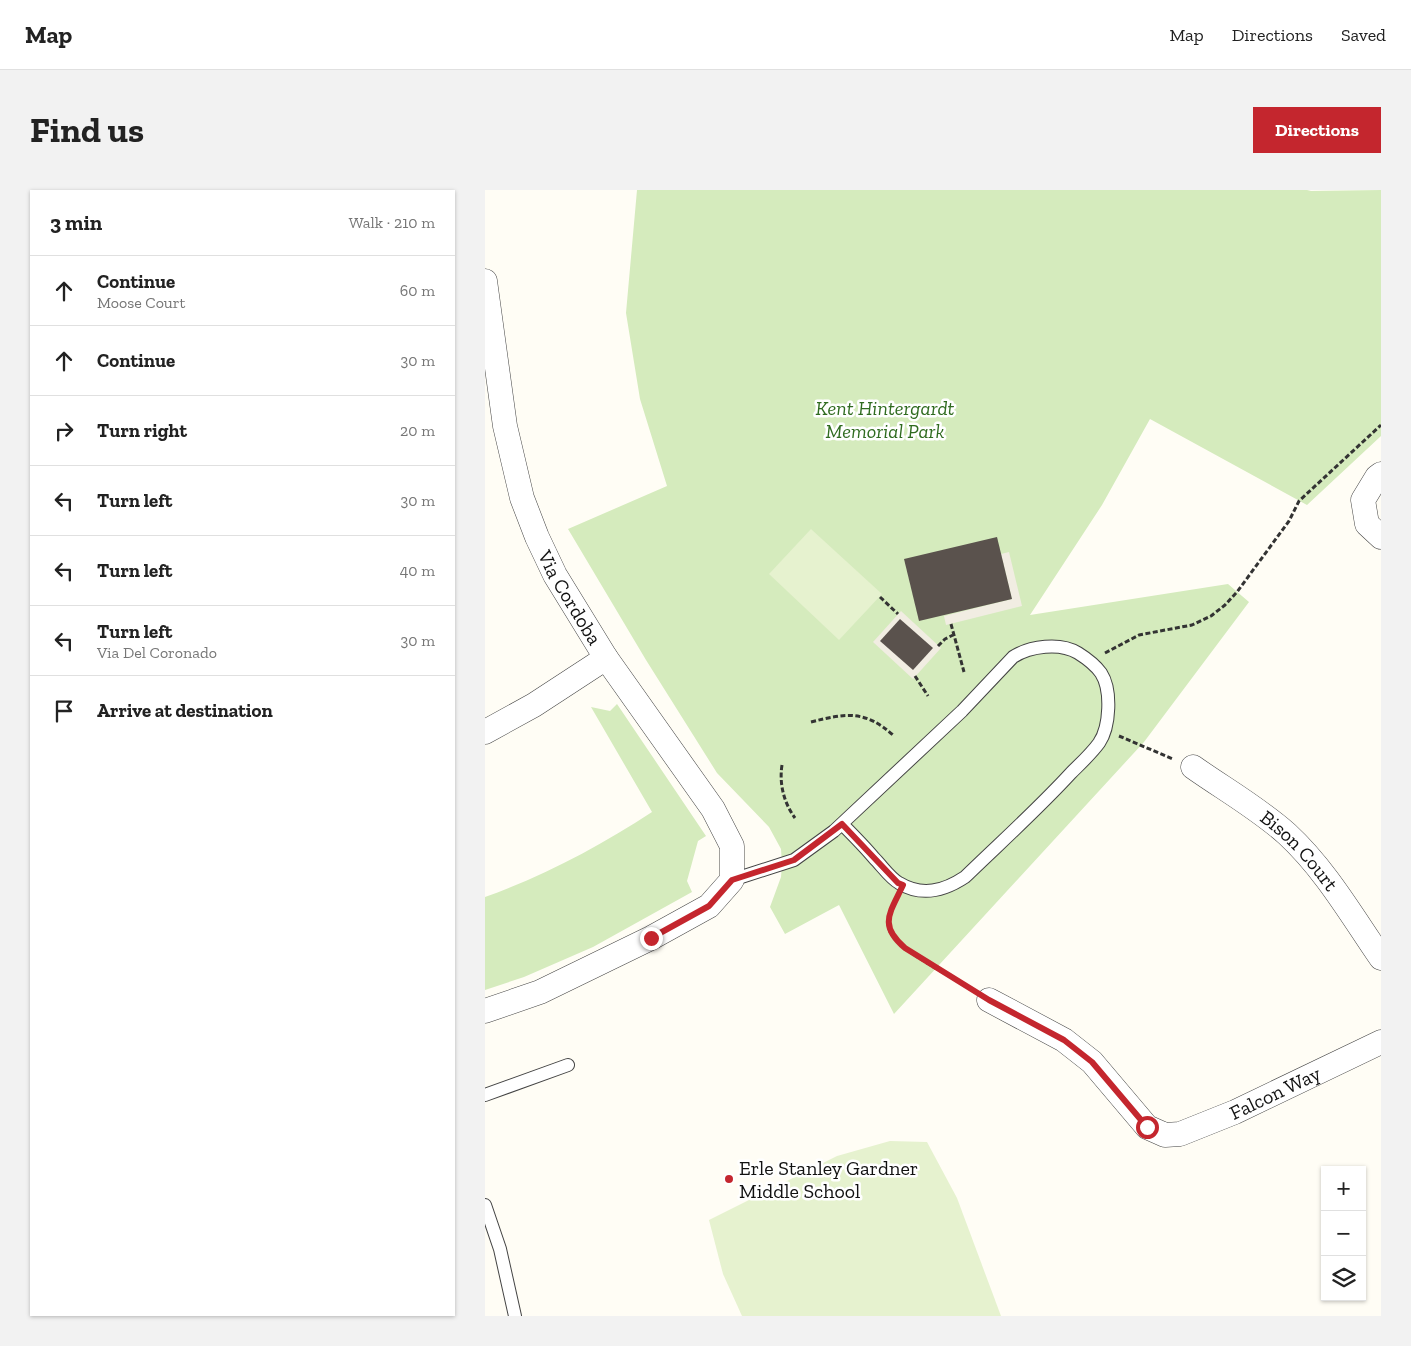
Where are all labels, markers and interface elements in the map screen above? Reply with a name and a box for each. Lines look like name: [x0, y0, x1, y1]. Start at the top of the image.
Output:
text: Map: [25, 20, 72, 49]
text: Map: [1169, 24, 1204, 46]
text: Directions: [1232, 24, 1313, 46]
text: Saved: [1341, 24, 1386, 46]
button: Directions: [1253, 107, 1381, 153]
text: Find us: [30, 109, 144, 151]
text: 3 min: [50, 210, 102, 235]
text: Walk · 210 m: [349, 213, 435, 232]
text: Continue: [97, 270, 175, 293]
icon: ahead: [50, 277, 78, 305]
text: 60 m: [400, 281, 435, 300]
text: Moose Court: [97, 293, 186, 312]
icon: ahead: [50, 347, 78, 375]
text: Continue: [97, 349, 175, 372]
text: 30 m: [401, 351, 435, 370]
park label: Kent Hintergardt Memorial Park: [816, 396, 955, 443]
icon: right: [50, 417, 78, 445]
text: Turn right: [97, 419, 187, 442]
text: 20 m: [400, 421, 435, 440]
icon: left: [50, 487, 78, 515]
text: Turn left: [97, 489, 172, 512]
text: 30 m: [401, 491, 435, 510]
street label: Via Cordoba: [533, 545, 607, 649]
icon: left: [50, 557, 78, 585]
text: Turn left: [97, 559, 172, 582]
text: 40 m: [400, 561, 435, 580]
text: Turn left: [97, 620, 172, 643]
icon: left: [50, 627, 78, 655]
text: 30 m: [401, 631, 435, 650]
text: Via Del Coronado: [97, 643, 217, 662]
icon: arrive: [50, 697, 78, 725]
text: Arrive at destination: [97, 699, 273, 722]
street label: Bison Court: [1256, 805, 1344, 896]
route end: [640, 927, 663, 950]
street label: Falcon Way: [1226, 1061, 1325, 1125]
route start: [1136, 1116, 1159, 1139]
place label: Erle Stanley Gardner Middle School: [739, 1156, 918, 1203]
map controls: [1321, 1166, 1366, 1301]
button: +: [1321, 1166, 1366, 1211]
marker: Erle Stanley Gardner Middle School: [723, 1173, 735, 1185]
button: −: [1321, 1211, 1366, 1256]
button: layers: [1321, 1256, 1366, 1301]

